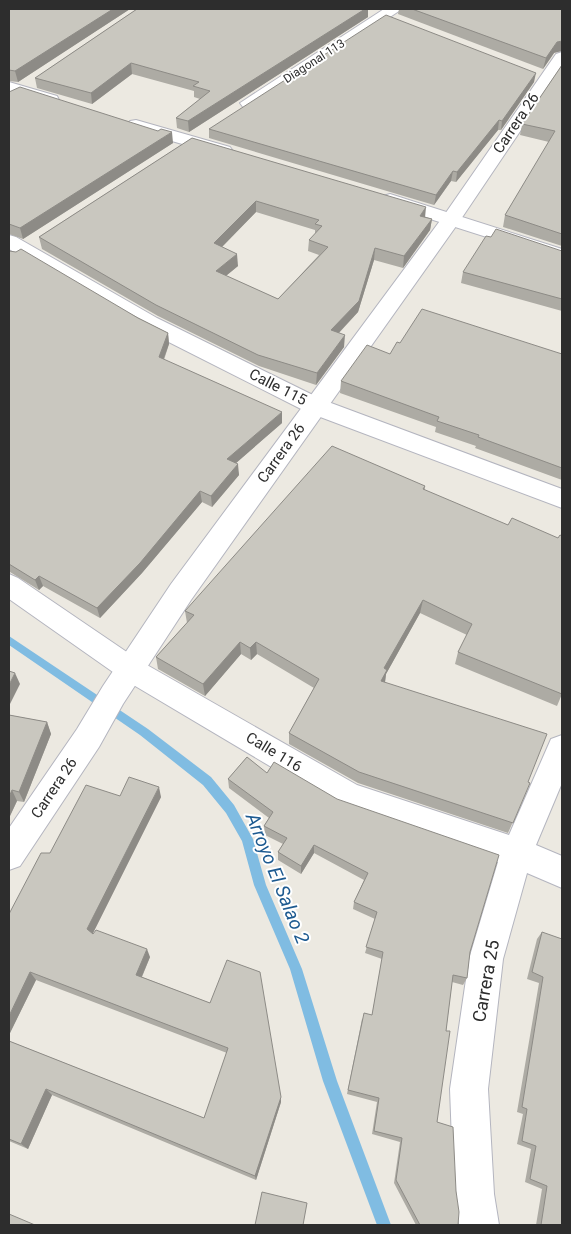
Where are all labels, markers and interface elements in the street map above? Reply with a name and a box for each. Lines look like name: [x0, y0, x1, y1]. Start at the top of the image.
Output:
street label: Diagonal 113: [281, 36, 347, 86]
street label: Carrera 26: [489, 89, 543, 157]
street label: Calle 115: [246, 365, 310, 409]
street label: Carrera 26: [253, 420, 309, 486]
street label: Calle 116: [243, 728, 305, 776]
street label: Carrera 26: [27, 754, 81, 822]
water label: Arroyo El Salao 2: [240, 808, 314, 947]
street label: Carrera 25: [468, 938, 503, 1024]

